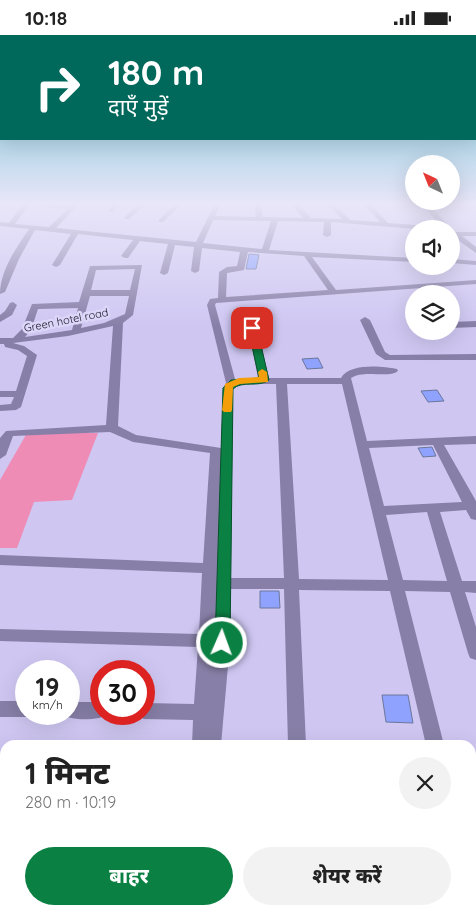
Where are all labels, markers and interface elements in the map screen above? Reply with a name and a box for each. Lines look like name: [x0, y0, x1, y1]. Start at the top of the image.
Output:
text: 10:18: [25, 6, 67, 30]
text: 180 m: [108, 50, 204, 94]
icon: right: [25, 55, 90, 120]
text: दाएँ मुड़ें: [108, 93, 168, 121]
north arrow: [405, 155, 460, 210]
map controls: [405, 155, 460, 340]
button: sound: [405, 220, 460, 275]
button: layers: [405, 285, 460, 340]
street label: Green hotel road: [23, 305, 109, 335]
pin: [231, 307, 273, 349]
icon: arrive: [238, 314, 266, 342]
position arrow: [195, 616, 247, 668]
speed limit sign: 30: [90, 660, 155, 725]
text: 19: [36, 671, 59, 702]
text: km/h: [32, 697, 63, 712]
text: 1 मिनट: [25, 754, 110, 792]
button: close: [399, 757, 451, 809]
text: 280 m · 10:19: [25, 792, 116, 812]
button: बाहर: [25, 847, 233, 905]
button: शेयर करें: [243, 847, 451, 905]

